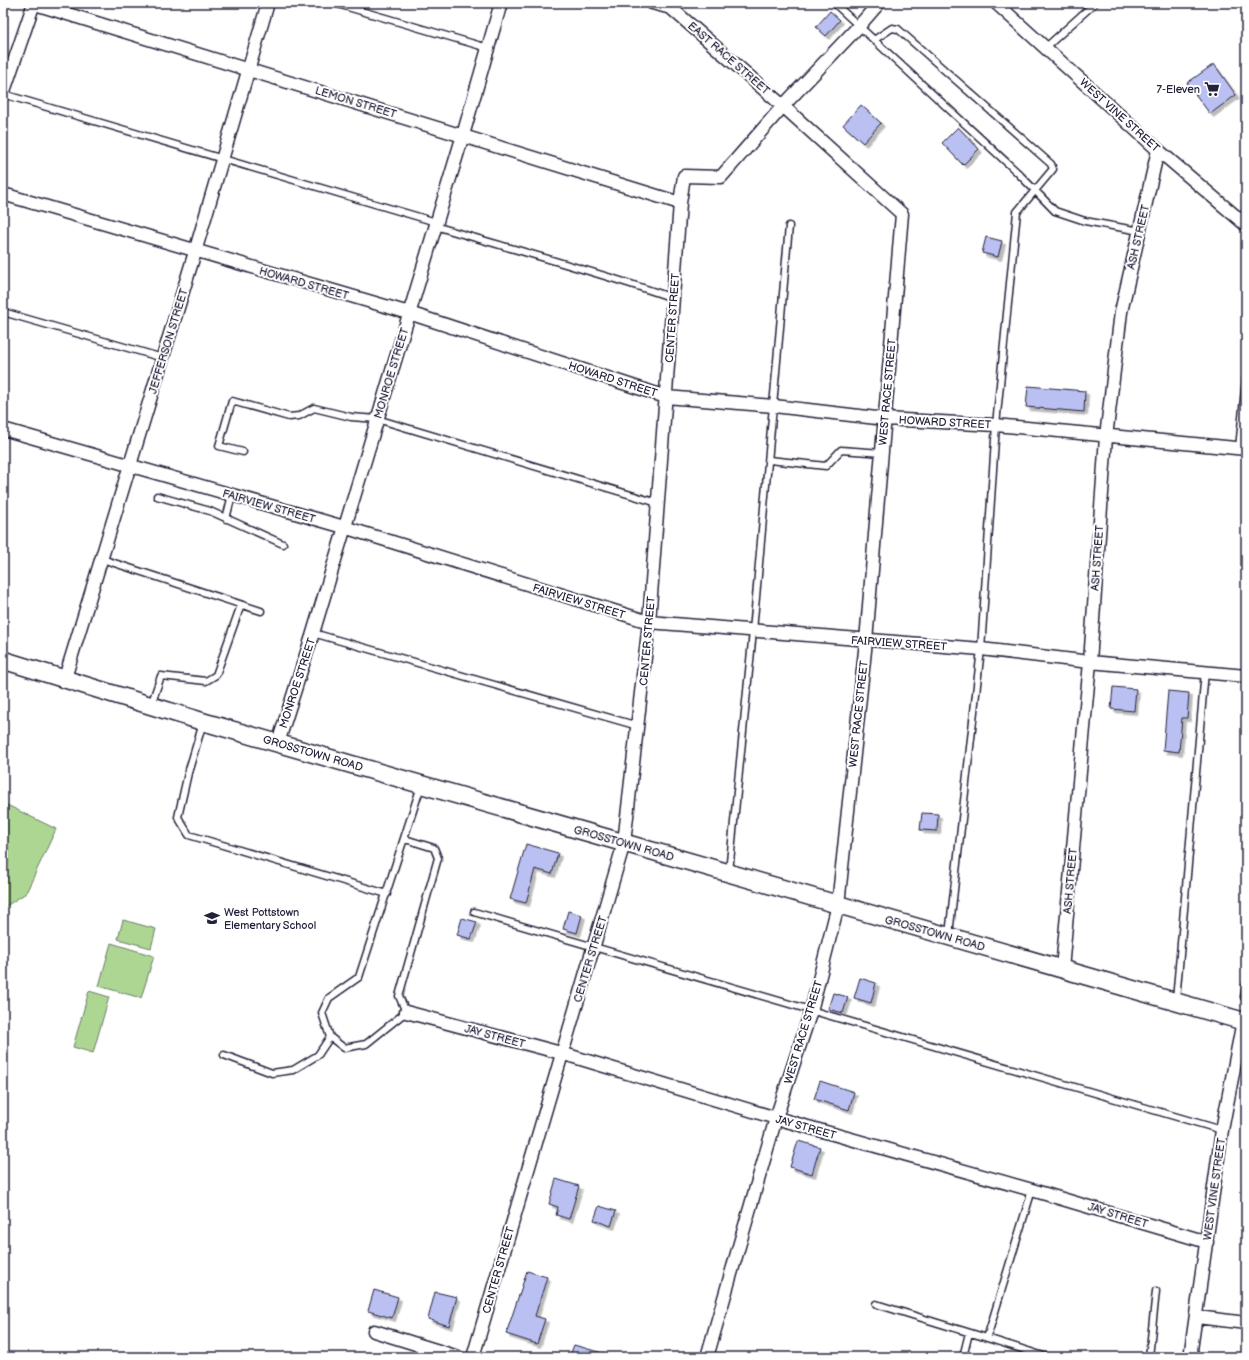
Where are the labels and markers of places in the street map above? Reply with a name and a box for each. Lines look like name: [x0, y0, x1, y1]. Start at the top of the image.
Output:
supermarket icon: 7-Eleven: [1203, 80, 1221, 98]
place label: 7-Eleven: [1157, 83, 1200, 96]
place label: West Pottstown Elementary School: [224, 906, 316, 932]
school or university icon: West Pottstown Elementary School: [203, 909, 221, 927]

